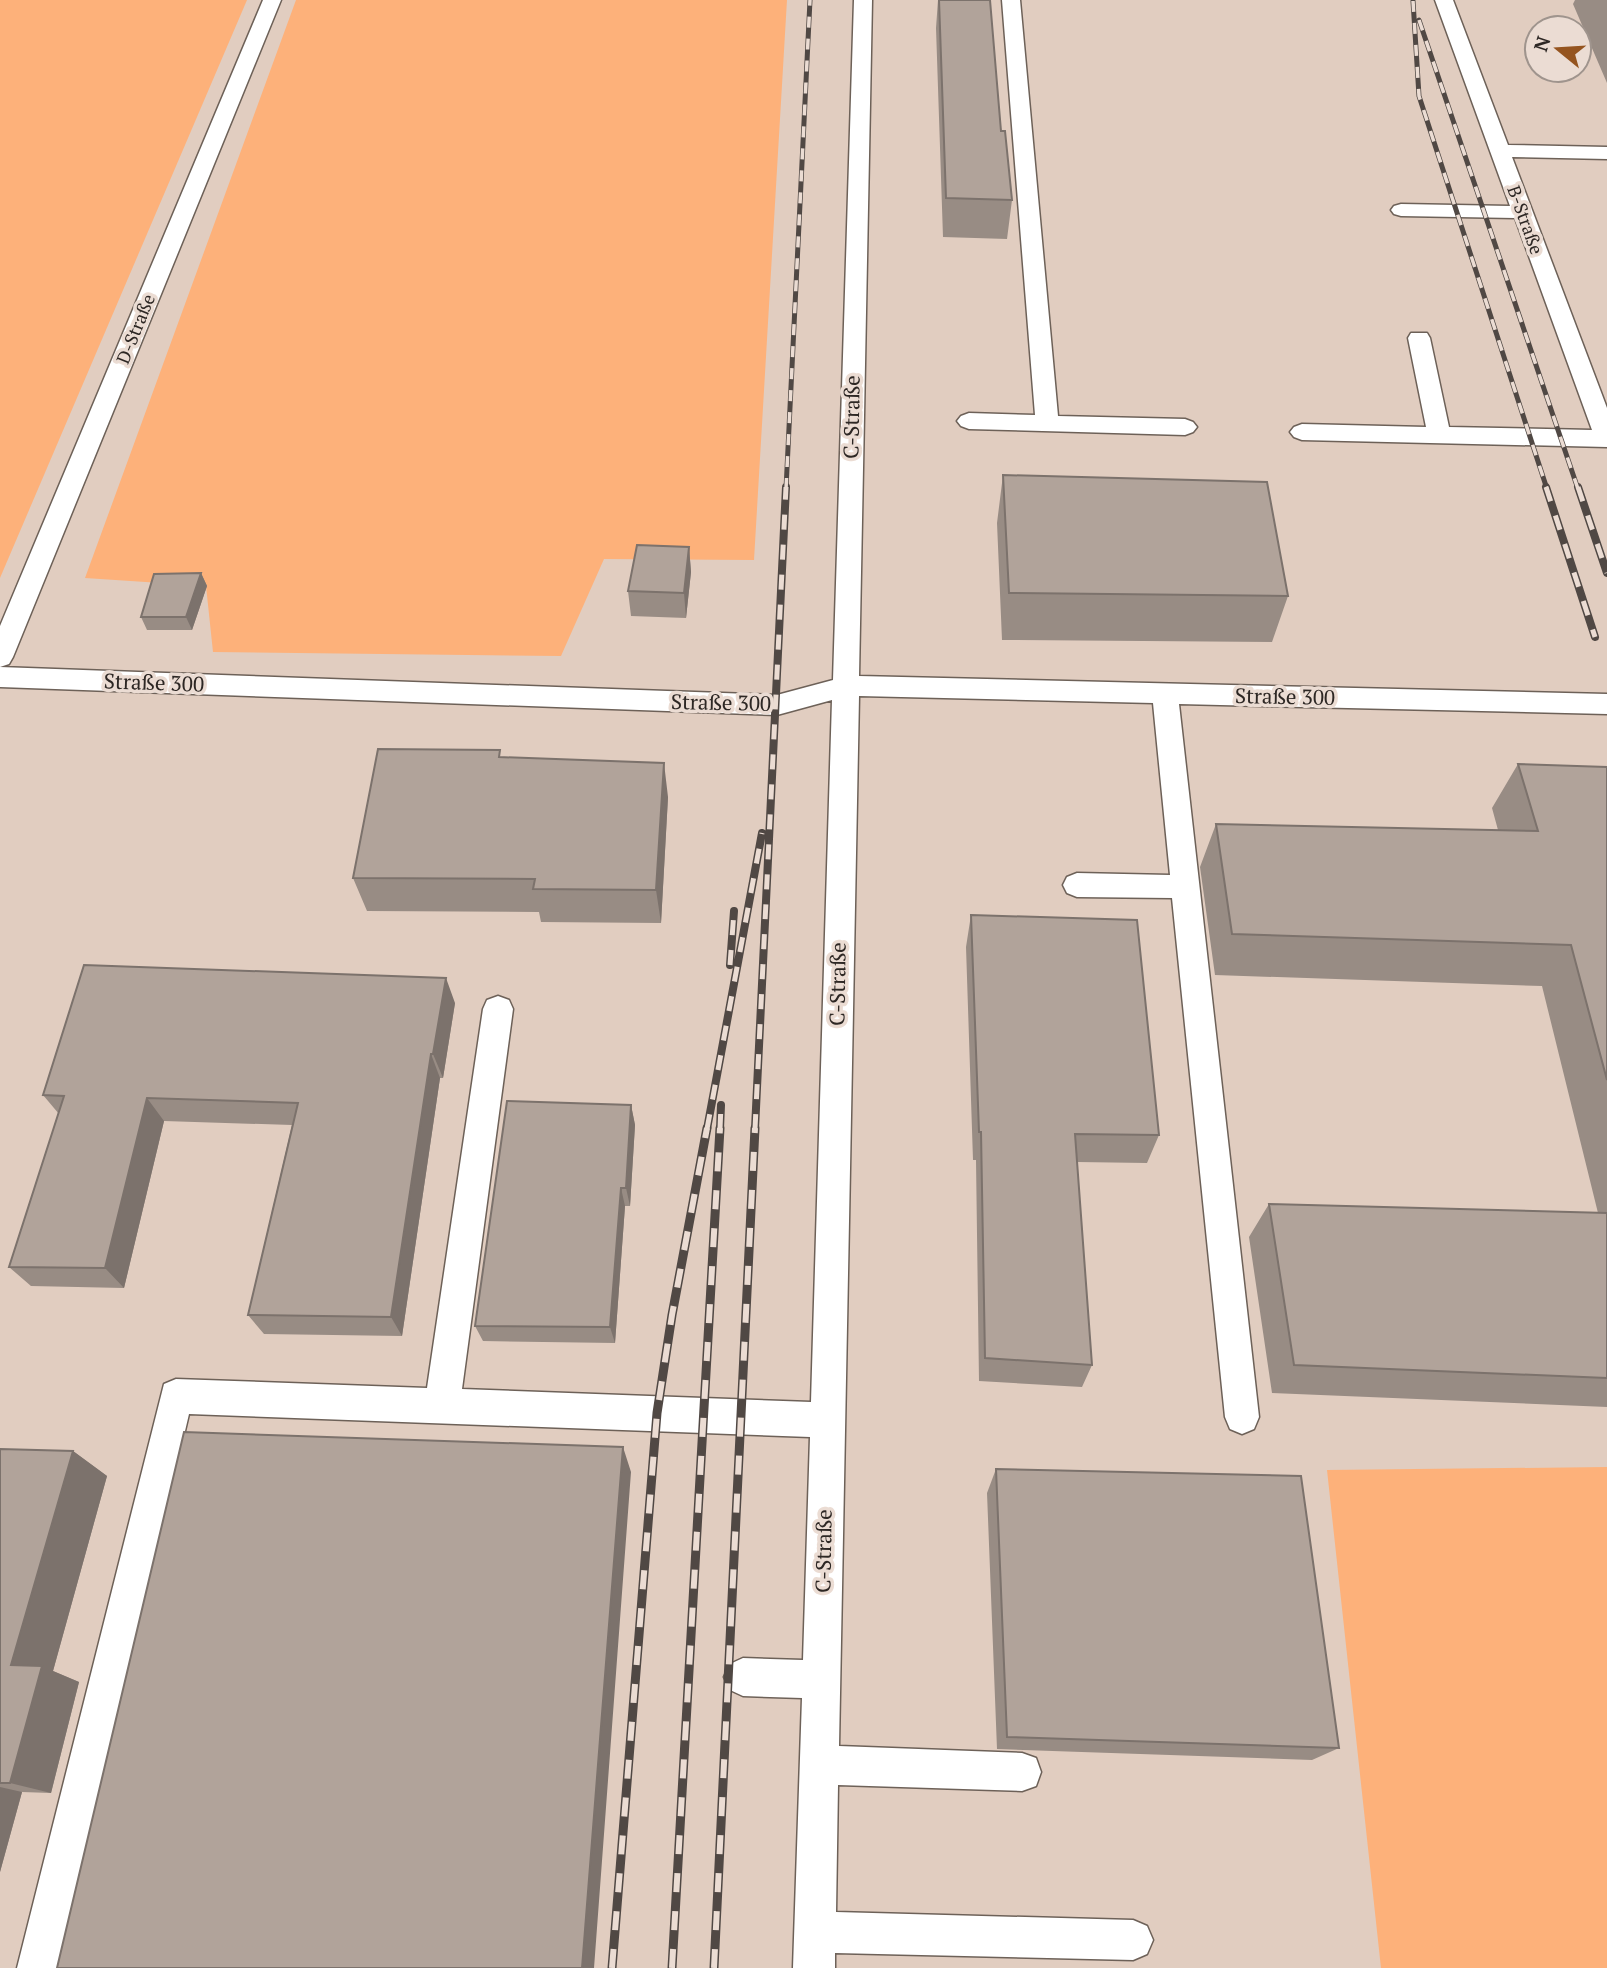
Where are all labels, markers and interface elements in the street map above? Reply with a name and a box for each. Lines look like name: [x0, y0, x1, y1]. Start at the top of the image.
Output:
north arrow: [1523, 14, 1593, 84]
text: N: [1527, 32, 1556, 54]
street label: B-Straße: [1502, 182, 1549, 257]
street label: D-Straße: [110, 290, 160, 367]
street label: C-Straße: [836, 375, 866, 459]
street label: Straße 300: [103, 666, 205, 698]
street label: Straße 300: [1235, 681, 1335, 711]
street label: Straße 300: [671, 687, 771, 717]
street label: C-Straße: [822, 942, 852, 1026]
street label: C-Straße: [808, 1509, 838, 1593]

